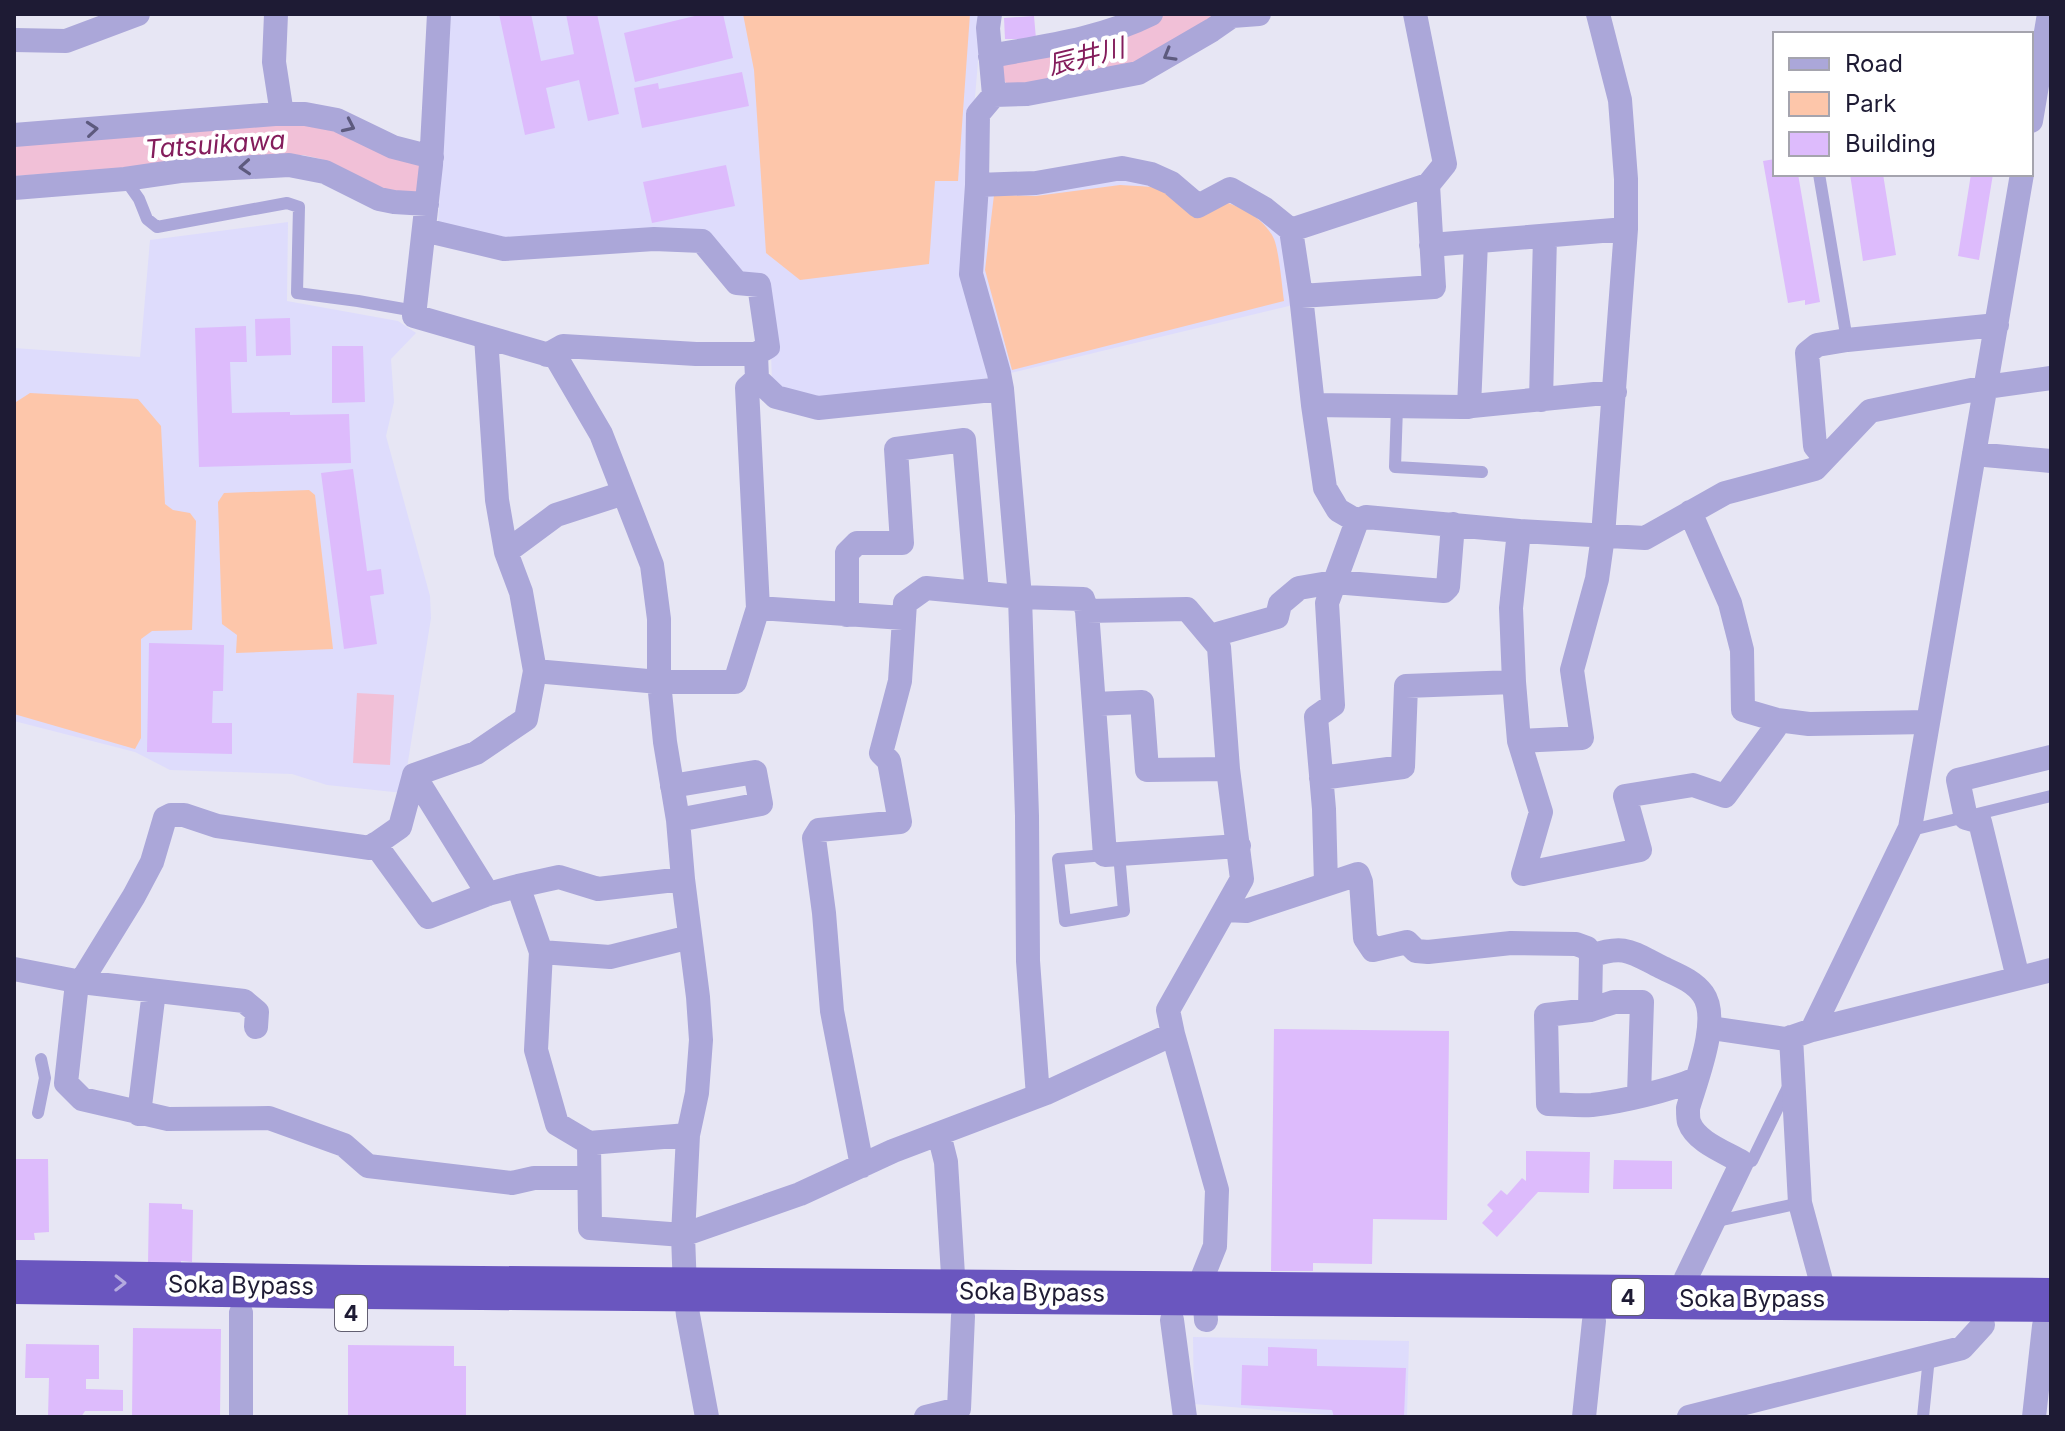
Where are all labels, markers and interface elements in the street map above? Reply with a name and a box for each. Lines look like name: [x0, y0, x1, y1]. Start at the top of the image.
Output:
water label: 辰井川: [1044, 31, 1130, 80]
legend: [1773, 32, 2033, 176]
one-way arrow: [1163, 45, 1178, 61]
text: Road: [1845, 49, 1903, 78]
text: Park: [1845, 89, 1896, 118]
one-way arrow: [341, 116, 356, 132]
one-way arrow: [86, 121, 99, 138]
water label: Tatsuikawa: [144, 124, 286, 164]
text: Building: [1845, 129, 1936, 158]
one-way arrow: [238, 158, 251, 175]
street label: Soka Bypass: [168, 1269, 314, 1301]
one-way arrow: [114, 1275, 127, 1292]
street label: Soka Bypass: [959, 1276, 1105, 1308]
road number: 4: [1612, 1279, 1644, 1315]
street label: Soka Bypass: [1679, 1284, 1825, 1313]
road number: 4: [335, 1295, 367, 1331]

